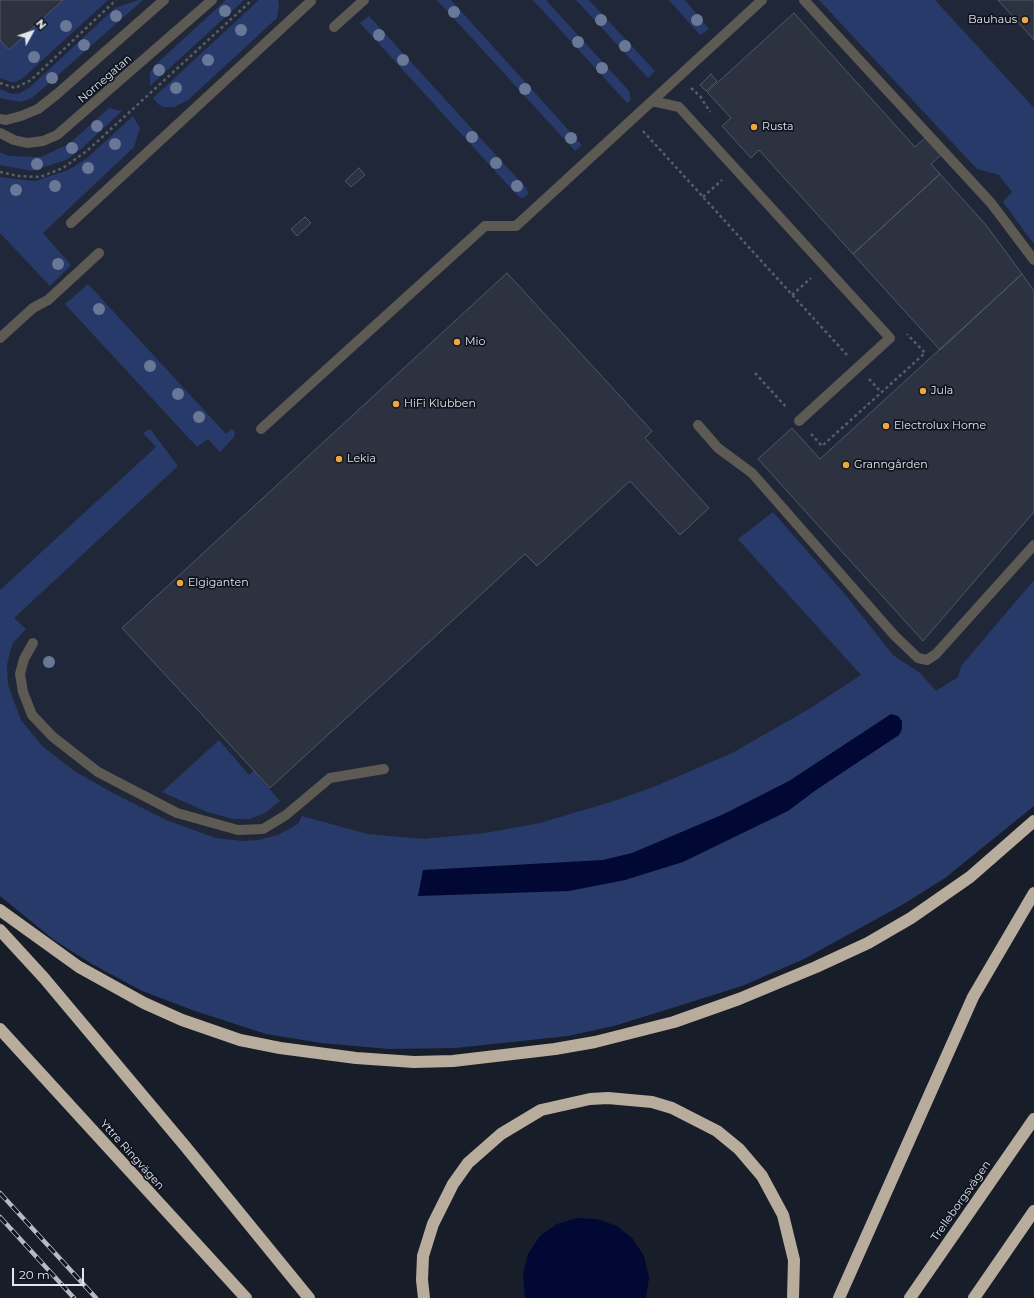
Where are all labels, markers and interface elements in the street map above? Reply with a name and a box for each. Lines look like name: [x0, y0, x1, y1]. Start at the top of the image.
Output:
north arrow: [12, 12, 52, 52]
place label: Bauhaus: [968, 13, 1017, 27]
marker: Bauhaus: [1020, 15, 1030, 25]
text: N: [33, 16, 49, 32]
street label: Nornegatan: [76, 52, 134, 106]
place label: Rusta: [762, 120, 793, 134]
marker: Rusta: [749, 122, 759, 132]
place label: Mio: [465, 335, 485, 349]
marker: Mio: [452, 337, 462, 347]
place label: Jula: [931, 384, 953, 398]
marker: Jula: [918, 386, 928, 396]
place label: HiFi Klubben: [404, 397, 476, 411]
marker: HiFi Klubben: [391, 399, 401, 409]
place label: Electrolux Home: [894, 419, 986, 433]
marker: Electrolux Home: [881, 421, 891, 431]
place label: Lekia: [347, 452, 376, 466]
marker: Lekia: [334, 454, 344, 464]
place label: Granngården: [854, 458, 928, 472]
marker: Granngården: [841, 460, 851, 470]
place label: Elgiganten: [188, 576, 249, 590]
marker: Elgiganten: [175, 578, 185, 588]
street label: Yttre Ringvägen: [97, 1117, 167, 1193]
street label: Trelleborgsvägen: [928, 1158, 994, 1244]
scale bar: [14, 1260, 86, 1286]
text: 20 m: [19, 1267, 50, 1282]

